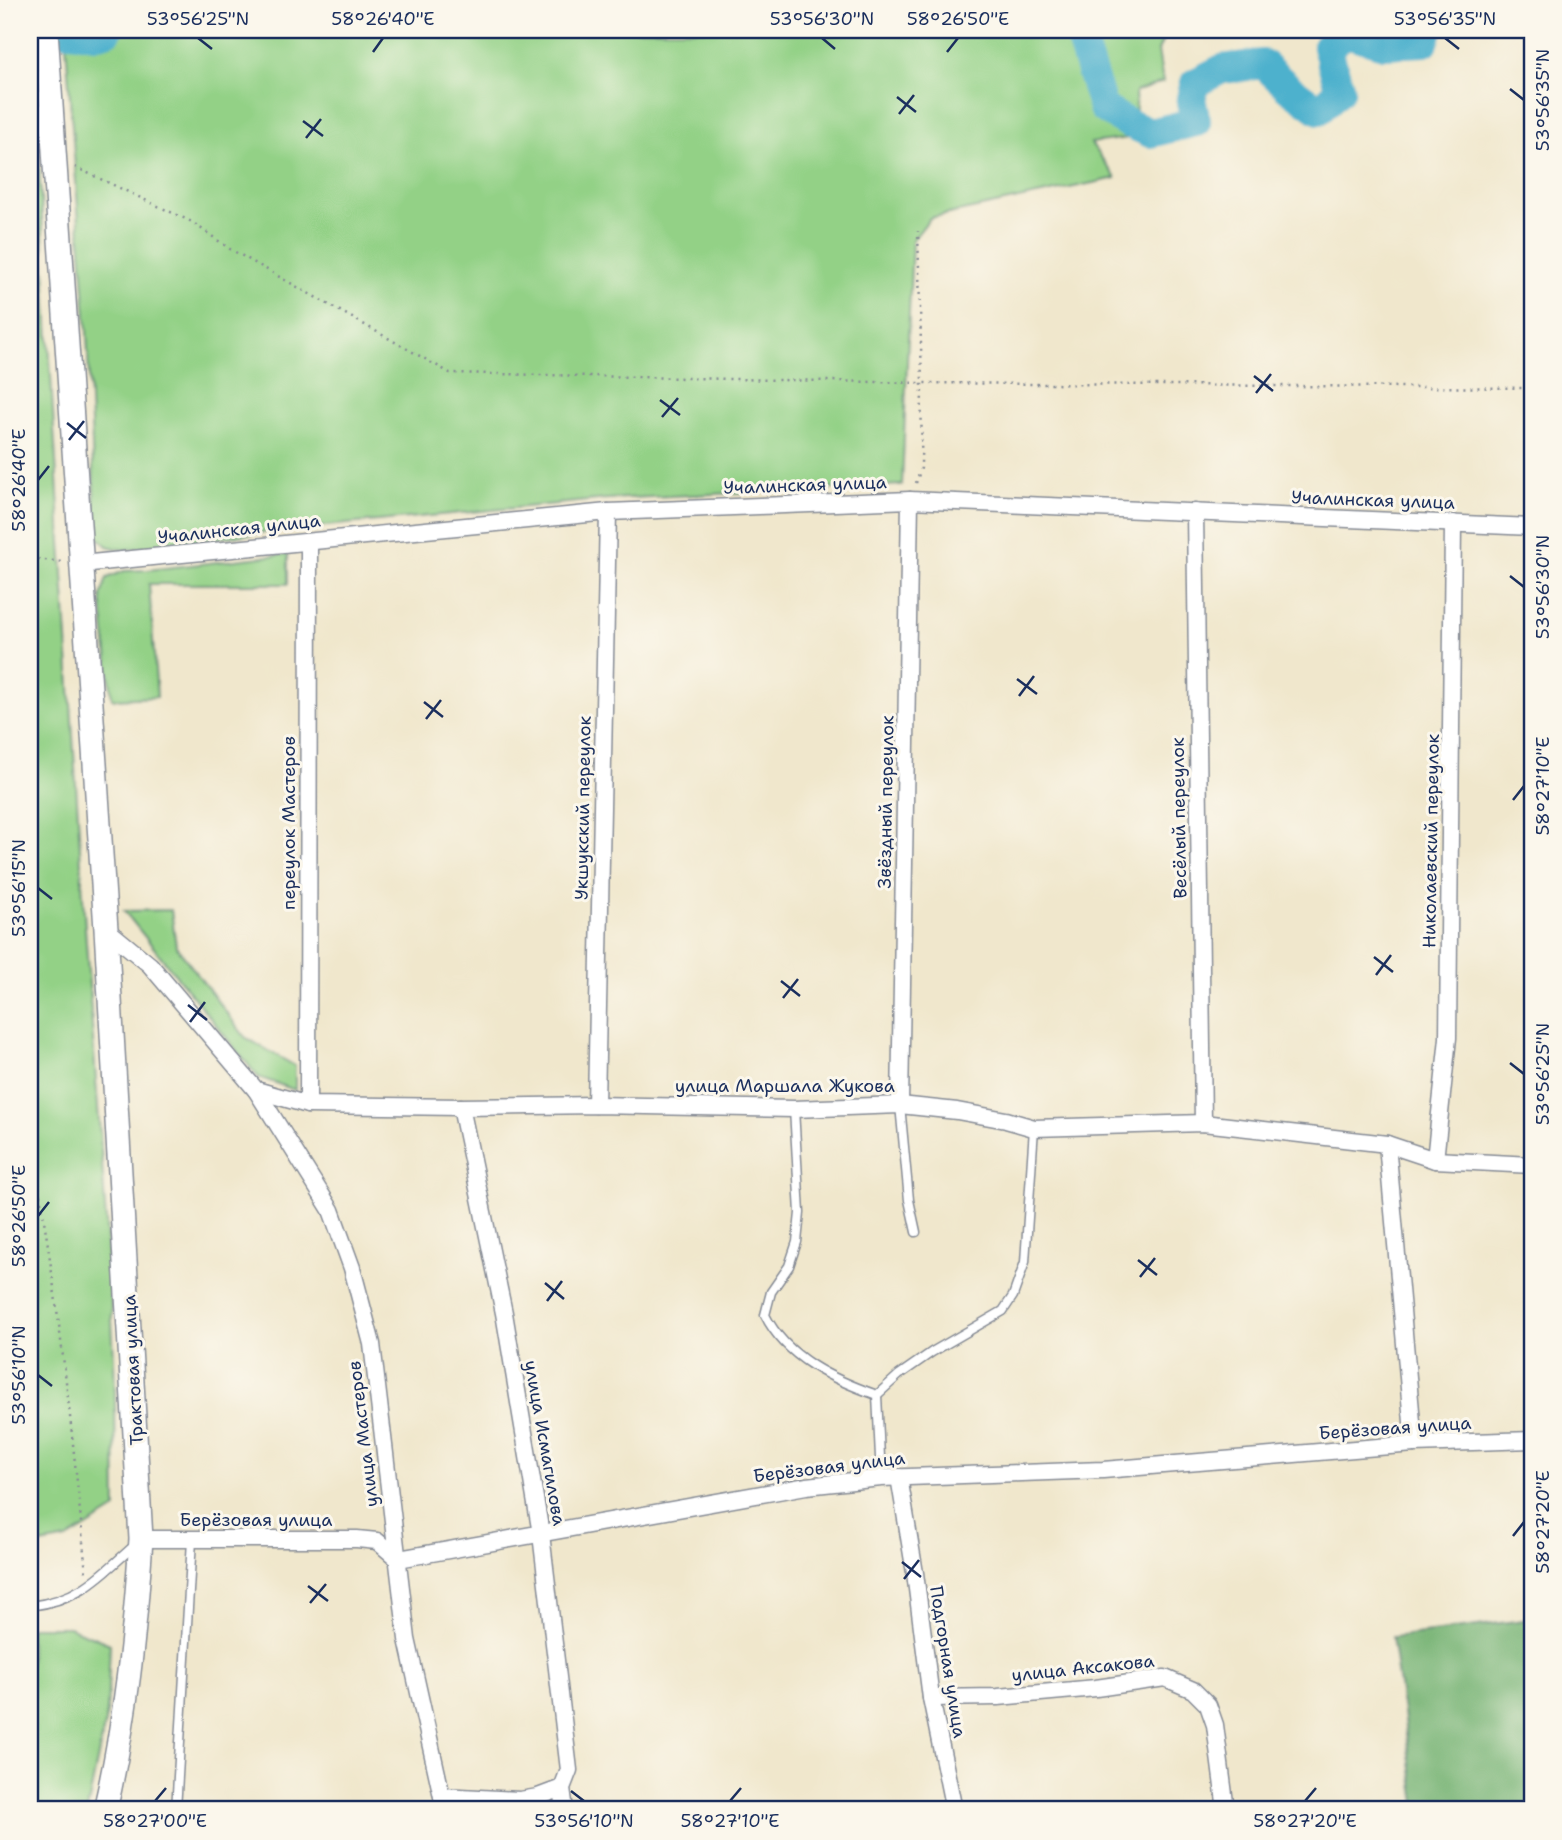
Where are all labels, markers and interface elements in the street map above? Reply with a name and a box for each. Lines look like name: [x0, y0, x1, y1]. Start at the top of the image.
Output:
text: 53°56'25"N: [147, 7, 249, 31]
text: 58°26'40"E: [331, 7, 435, 31]
text: 53°56'30"N: [770, 7, 874, 31]
text: 58°26'50"E: [907, 7, 1009, 31]
text: 53°56'35"N: [1394, 7, 1496, 31]
text: 53°56'35"N: [1531, 49, 1555, 151]
text: 58°26'40"E: [7, 428, 31, 532]
street label: Учалинская улица: [723, 470, 887, 500]
street label: Учалинская улица: [1291, 485, 1455, 515]
street label: Учалинская улица: [156, 509, 322, 549]
text: 53°56'30"N: [1531, 535, 1555, 639]
street label: Укшукский переулок: [569, 715, 597, 900]
street label: Звёздный переулок: [872, 715, 900, 889]
street label: Николаевский переулок: [1417, 733, 1445, 948]
street label: переулок Мастеров: [277, 736, 301, 910]
text: 58°27'10"E: [1531, 736, 1555, 836]
street label: Весёлый переулок: [1166, 737, 1192, 899]
text: 53°56'15"N: [7, 839, 31, 937]
text: 53°56'25"N: [1531, 1023, 1555, 1125]
street label: улица Маршала Жукова: [675, 1074, 895, 1098]
text: 58°26'50"E: [7, 1165, 31, 1267]
street label: Трактовая улица: [117, 1294, 149, 1446]
text: 53°56'10"N: [7, 1325, 31, 1425]
street label: улица Исмагилова: [519, 1358, 571, 1528]
street label: улица Мастеров: [342, 1360, 384, 1508]
street label: Берёзовая улица: [1318, 1411, 1472, 1445]
street label: Берёзовая улица: [752, 1446, 906, 1488]
text: 58°27'20"E: [1531, 1470, 1555, 1574]
street label: Берёзовая улица: [180, 1508, 332, 1532]
street label: Подгорная улица: [924, 1584, 972, 1740]
street label: улица Аксакова: [1010, 1649, 1156, 1687]
text: 58°27'00"E: [103, 1809, 207, 1833]
text: 53°56'10"N: [534, 1809, 634, 1833]
text: 58°27'10"E: [680, 1809, 780, 1833]
text: 58°27'20"E: [1253, 1809, 1357, 1833]

